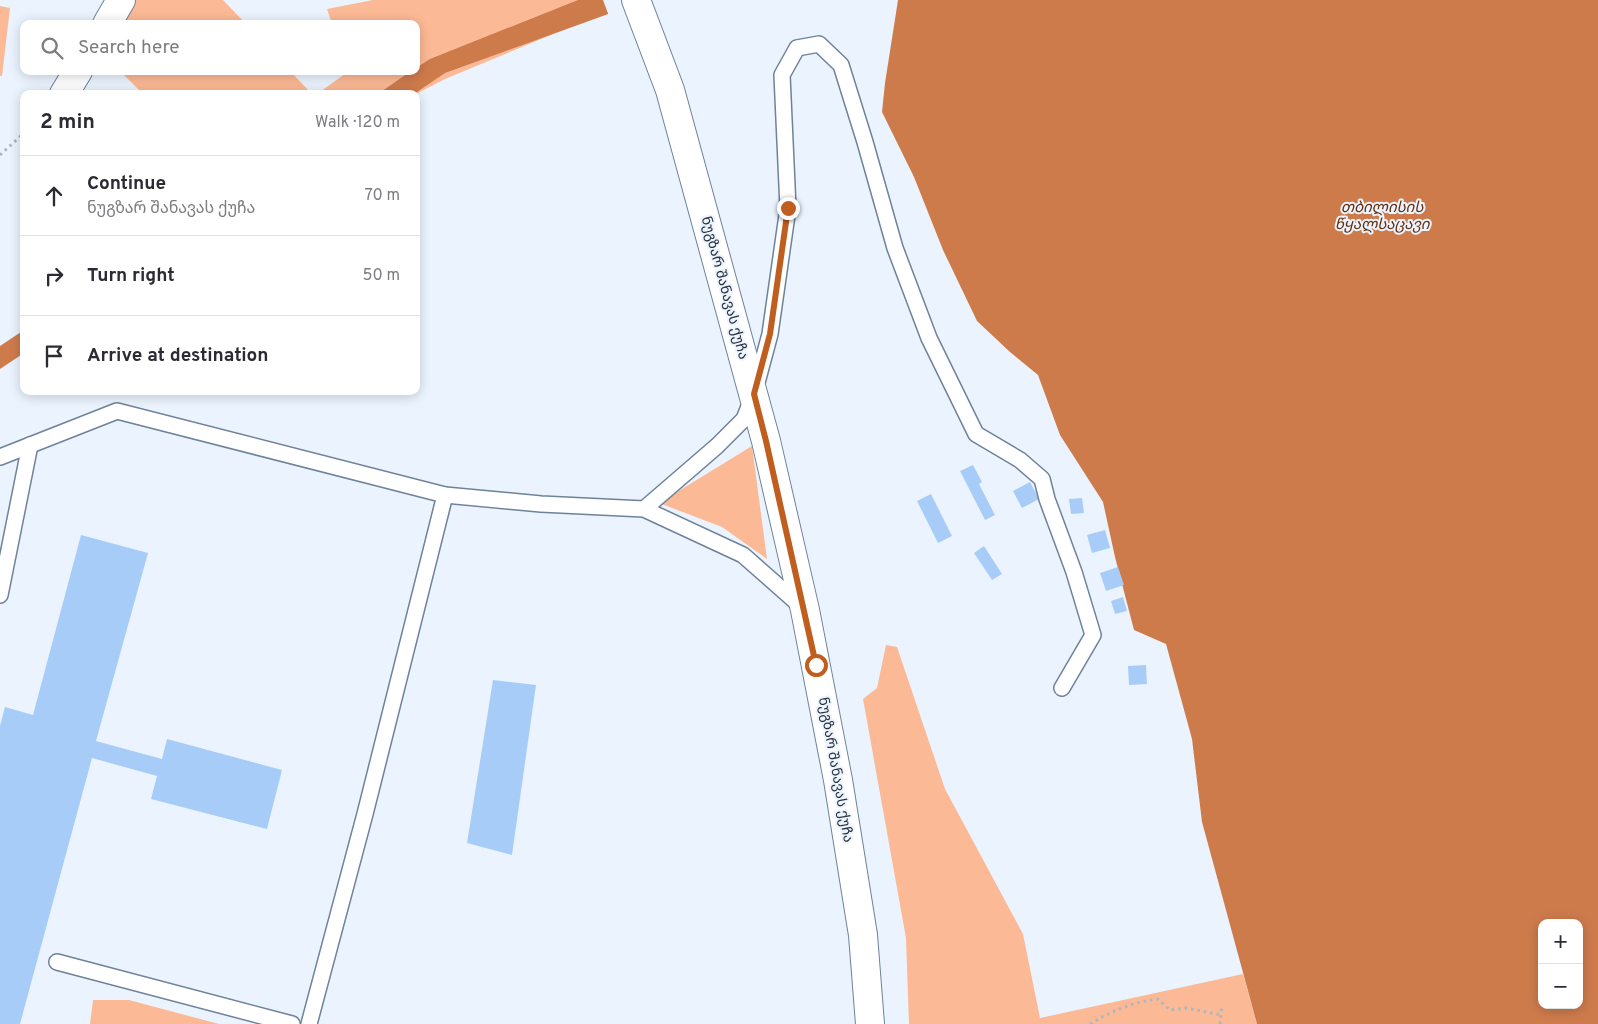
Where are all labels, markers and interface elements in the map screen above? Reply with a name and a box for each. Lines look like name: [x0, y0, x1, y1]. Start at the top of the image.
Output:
search box: [20, 20, 420, 75]
icon: search: [38, 34, 66, 62]
text: Search here: [78, 36, 180, 60]
text: 2 min: [40, 109, 95, 136]
text: Walk · 120 m: [315, 113, 400, 133]
text: Continue: [87, 172, 166, 196]
icon: ahead: [40, 182, 68, 210]
text: 70 m: [365, 186, 400, 206]
route end: [777, 197, 800, 220]
text: ნუგზარ შანავას ქუჩა: [87, 199, 255, 219]
water label: თბილისის წყალსაცავი: [1335, 199, 1431, 235]
street label: ნუგზარ შანავას ქუჩა: [697, 215, 751, 361]
icon: right: [40, 262, 68, 290]
text: Turn right: [87, 264, 175, 288]
text: 50 m: [363, 266, 400, 286]
icon: arrive: [40, 342, 68, 370]
text: Arrive at destination: [87, 344, 268, 368]
route start: [805, 654, 828, 677]
street label: ნუგზარ შანავას ქუჩა: [814, 696, 856, 844]
map controls: [1538, 919, 1583, 1009]
button: +: [1538, 919, 1583, 964]
button: −: [1538, 964, 1583, 1009]

